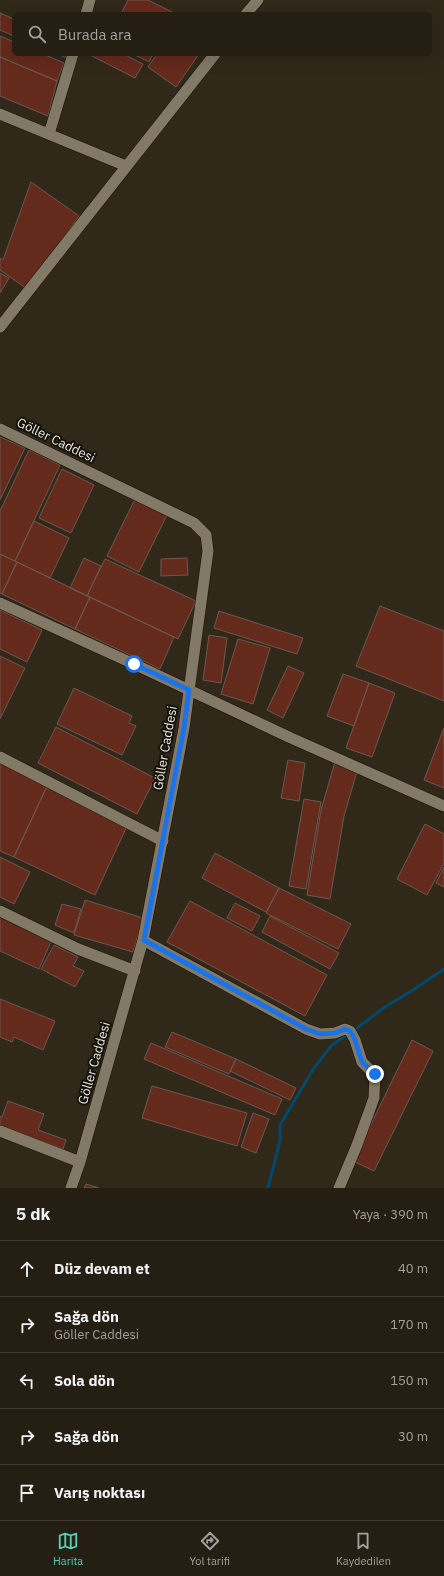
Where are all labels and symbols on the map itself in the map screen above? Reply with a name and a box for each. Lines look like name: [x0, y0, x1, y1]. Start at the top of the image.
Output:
street label: Göller Caddesi: [14, 414, 98, 466]
route start: [125, 655, 143, 673]
street label: Göller Caddesi: [149, 705, 181, 791]
street label: Göller Caddesi: [74, 1020, 114, 1106]
route end: [366, 1065, 384, 1083]

